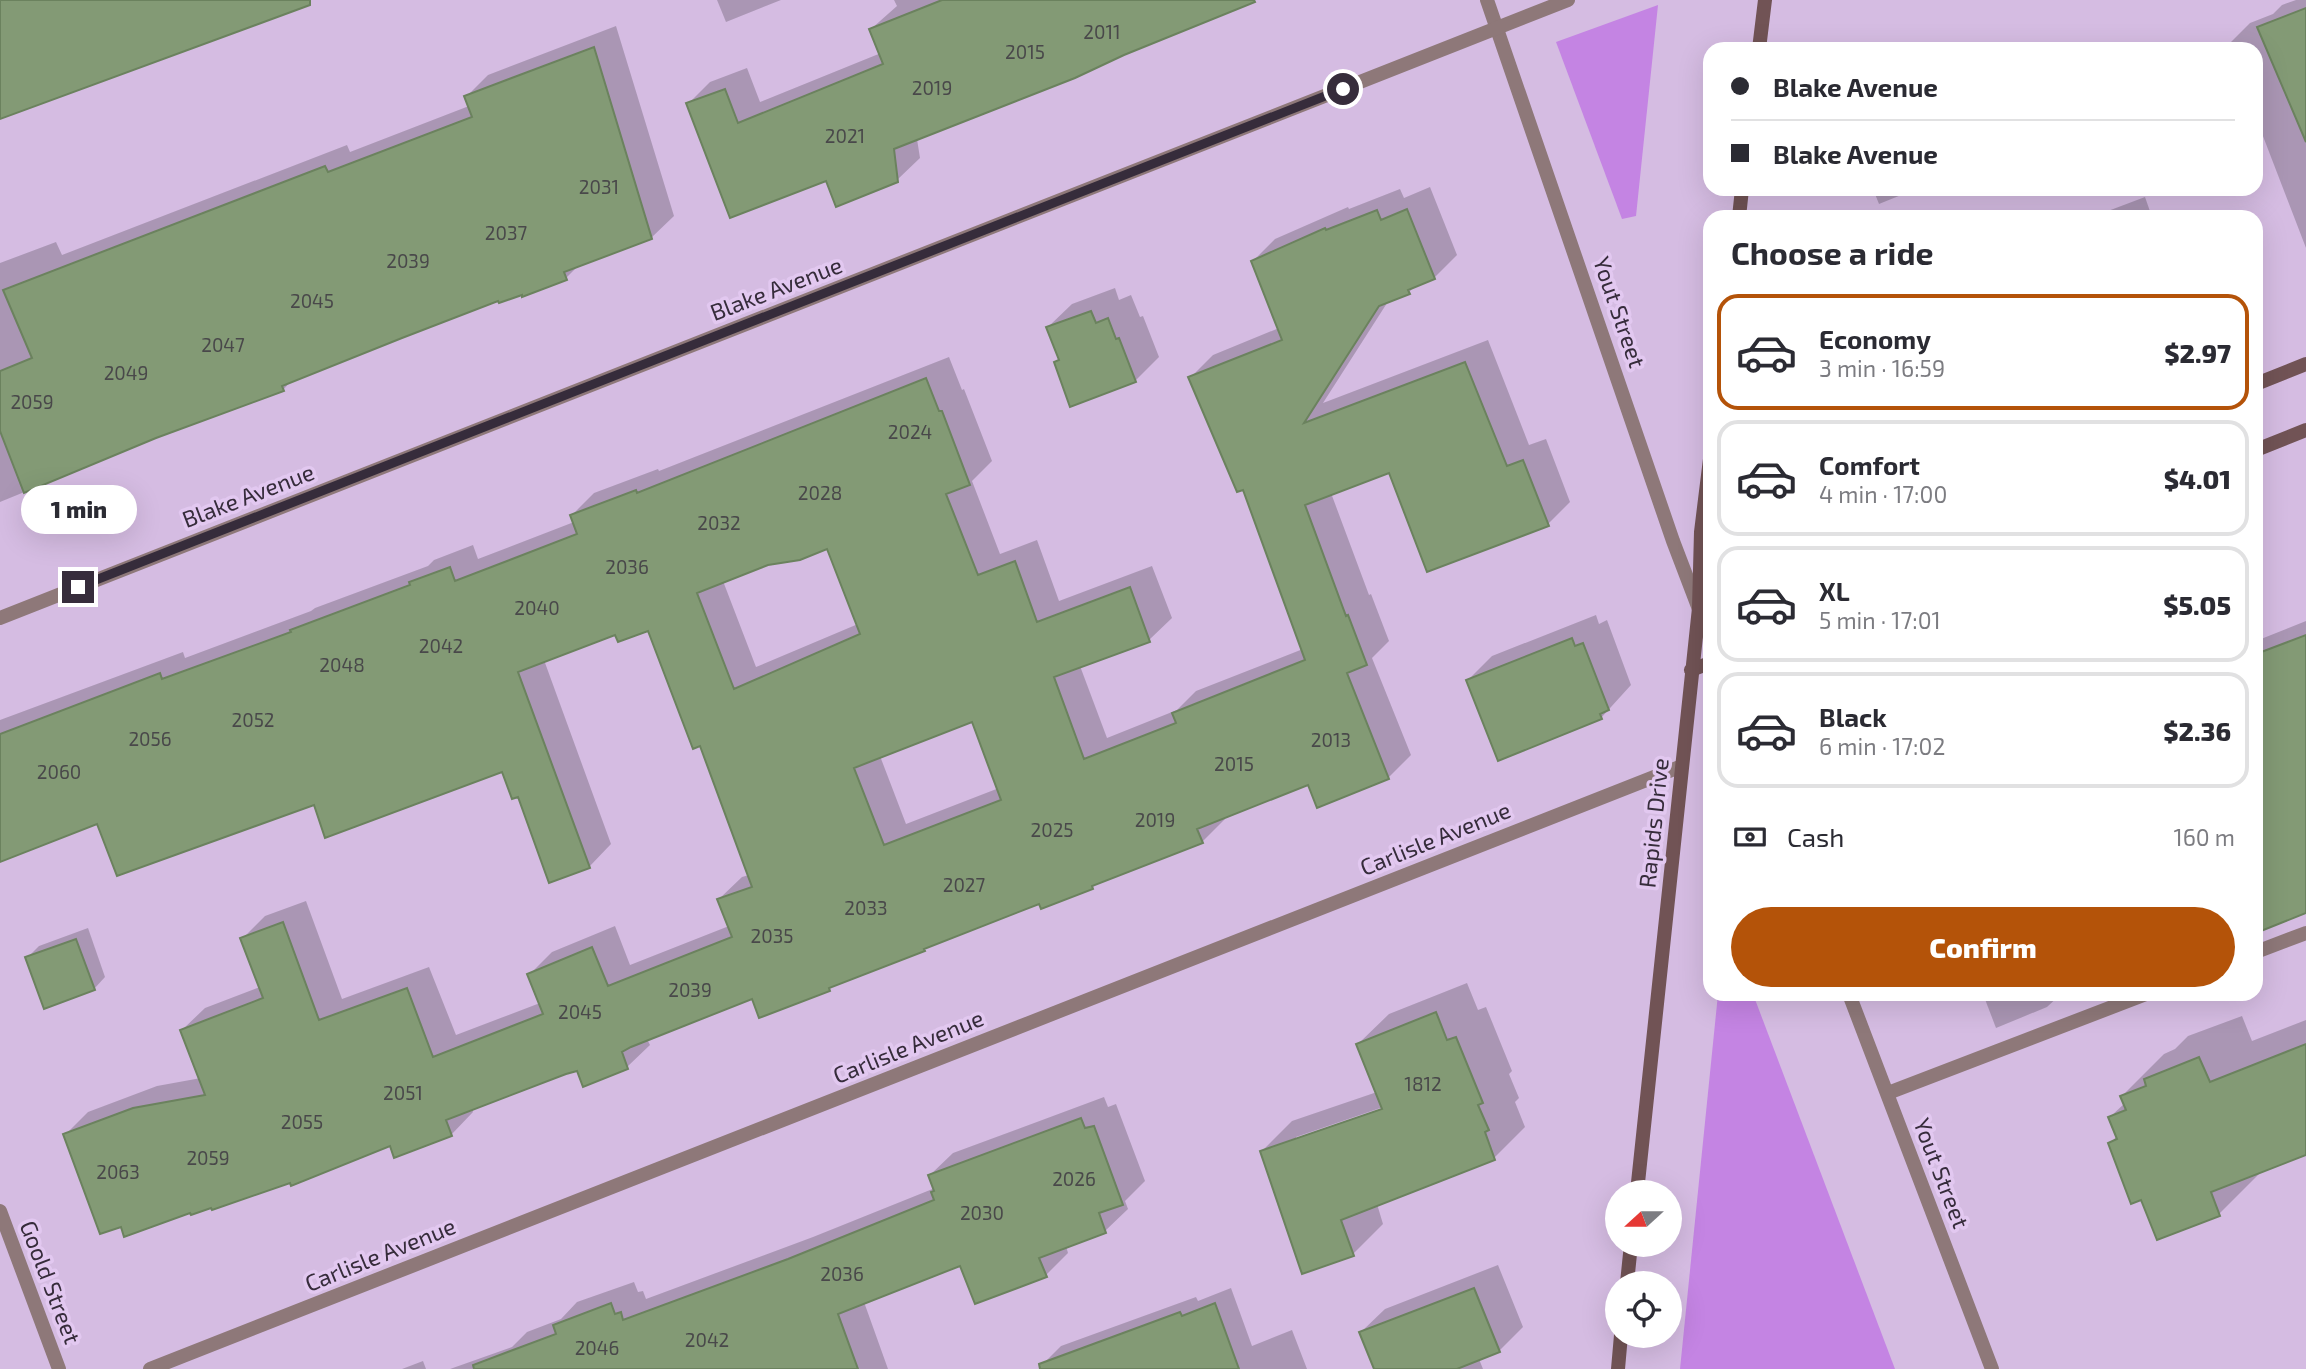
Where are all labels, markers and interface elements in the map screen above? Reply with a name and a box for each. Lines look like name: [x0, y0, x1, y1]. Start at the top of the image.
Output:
house number: 2011: [1083, 20, 1121, 43]
house number: 2015: [1005, 40, 1045, 63]
text: Blake Avenue: [1773, 71, 1938, 102]
route start: [1327, 73, 1359, 105]
house number: 2019: [912, 76, 952, 99]
house number: 2021: [825, 124, 865, 147]
text: Blake Avenue: [1773, 138, 1938, 169]
house number: 2031: [579, 175, 619, 198]
house number: 2037: [485, 221, 527, 244]
text: Choose a ride: [1731, 233, 1934, 271]
house number: 2039: [386, 249, 430, 272]
street label: Blake Avenue: [706, 250, 846, 326]
street label: Yout Street: [1588, 253, 1652, 371]
house number: 2045: [290, 289, 334, 312]
icon: car: [1735, 321, 1798, 384]
text: Economy: [1819, 323, 1931, 354]
house number: 2047: [201, 333, 245, 356]
text: $2.97: [2164, 337, 2231, 368]
text: 3 min · 16:59: [1819, 354, 1945, 382]
house number: 2049: [104, 361, 148, 384]
house number: 2059: [10, 390, 54, 413]
house number: 2024: [888, 420, 932, 443]
icon: car: [1735, 447, 1798, 510]
text: Comfort: [1819, 449, 1920, 480]
street label: Blake Avenue: [178, 457, 318, 533]
text: $4.01: [2164, 463, 2231, 494]
text: 4 min · 17:00: [1819, 480, 1947, 508]
house number: 2028: [798, 481, 842, 504]
callout: 1 min: [20, 486, 136, 534]
text: 1 min: [51, 495, 107, 523]
house number: 2032: [697, 511, 741, 534]
house number: 2036: [605, 555, 649, 578]
route end: [62, 571, 94, 603]
icon: car: [1735, 573, 1798, 636]
text: XL: [1819, 575, 1850, 606]
text: $5.05: [2163, 589, 2231, 620]
house number: 2040: [514, 596, 560, 619]
text: 5 min · 17:01: [1819, 606, 1941, 634]
house number: 2042: [419, 634, 463, 657]
house number: 2048: [319, 653, 365, 676]
icon: car: [1735, 699, 1798, 762]
text: Black: [1819, 701, 1887, 732]
house number: 2052: [232, 708, 275, 731]
text: $2.36: [2163, 715, 2231, 746]
house number: 2056: [128, 727, 172, 750]
house number: 2013: [1311, 728, 1351, 751]
text: 6 min · 17:02: [1819, 732, 1945, 760]
house number: 2015: [1214, 752, 1254, 775]
street label: Rapids Drive: [1632, 757, 1674, 889]
house number: 2060: [37, 760, 81, 783]
street label: Carlisle Avenue: [1356, 795, 1514, 881]
house number: 2019: [1135, 808, 1175, 831]
house number: 2025: [1031, 818, 1074, 841]
icon: cash: [1731, 818, 1769, 856]
text: Cash: [1787, 821, 1844, 852]
text: 160 m: [2174, 823, 2235, 851]
house number: 2027: [943, 873, 986, 896]
house number: 2033: [844, 896, 888, 919]
button: Confirm: [1731, 907, 2235, 987]
house number: 2035: [751, 924, 793, 947]
house number: 2039: [668, 978, 712, 1001]
house number: 2045: [558, 1000, 602, 1023]
street label: Carlisle Avenue: [829, 1003, 987, 1089]
house number: 1812: [1404, 1072, 1442, 1095]
house number: 2051: [383, 1081, 423, 1104]
house number: 2055: [281, 1110, 323, 1133]
street label: Yout Street: [1908, 1114, 1976, 1232]
house number: 2059: [186, 1146, 230, 1169]
house number: 2063: [96, 1160, 140, 1183]
house number: 2026: [1052, 1167, 1096, 1190]
north arrow: [1605, 1180, 1682, 1256]
map controls: [1605, 1180, 1682, 1348]
house number: 2030: [960, 1201, 1004, 1224]
street label: Carlisle Avenue: [301, 1211, 459, 1297]
street label: Goold Street: [15, 1216, 87, 1348]
house number: 2036: [820, 1262, 864, 1285]
button: locate: [1605, 1271, 1682, 1348]
house number: 2042: [685, 1328, 729, 1351]
house number: 2046: [575, 1336, 619, 1359]

